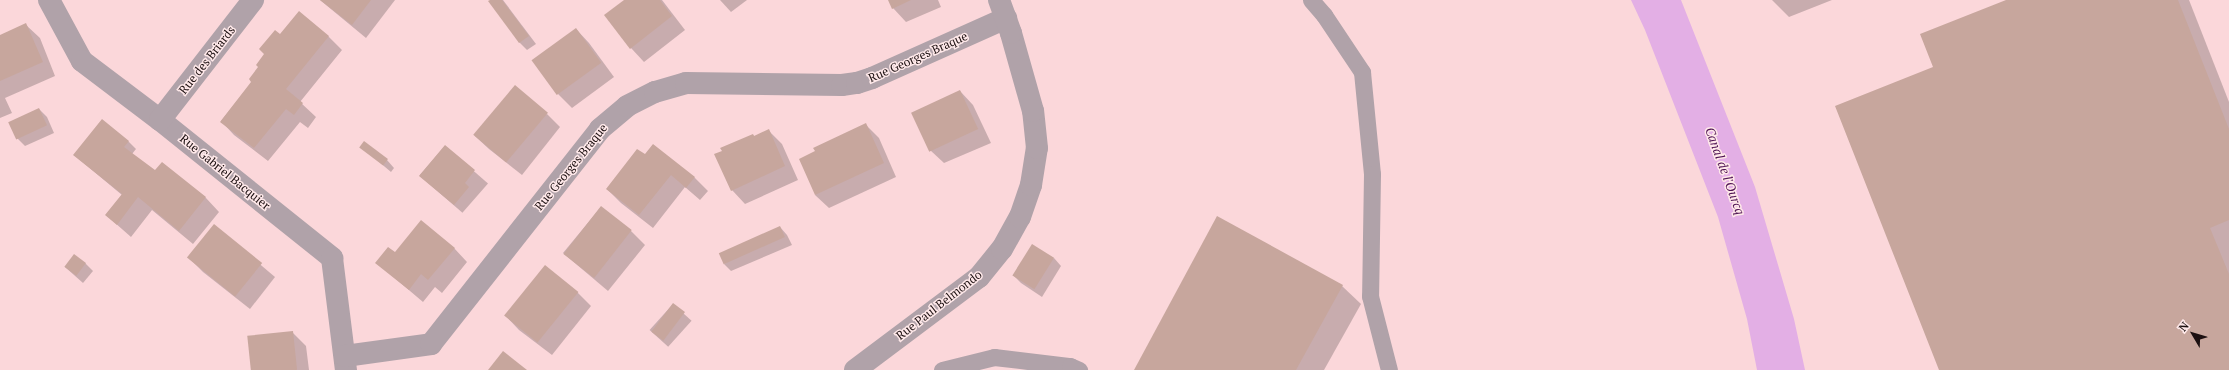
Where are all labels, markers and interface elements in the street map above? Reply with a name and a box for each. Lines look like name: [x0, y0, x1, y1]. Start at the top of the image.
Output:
street label: Rue des Briards: [176, 23, 238, 97]
street label: Rue Georges Braque: [866, 29, 970, 85]
street label: Rue Georges Braque: [532, 121, 610, 213]
water label: Canal de l'Ourcq: [1702, 125, 1748, 217]
street label: Rue Gabriel Bacquier: [177, 131, 273, 213]
street label: Rue Paul Belmondo: [893, 267, 985, 343]
north arrow: [2173, 314, 2213, 354]
text: N: [2175, 319, 2192, 334]

